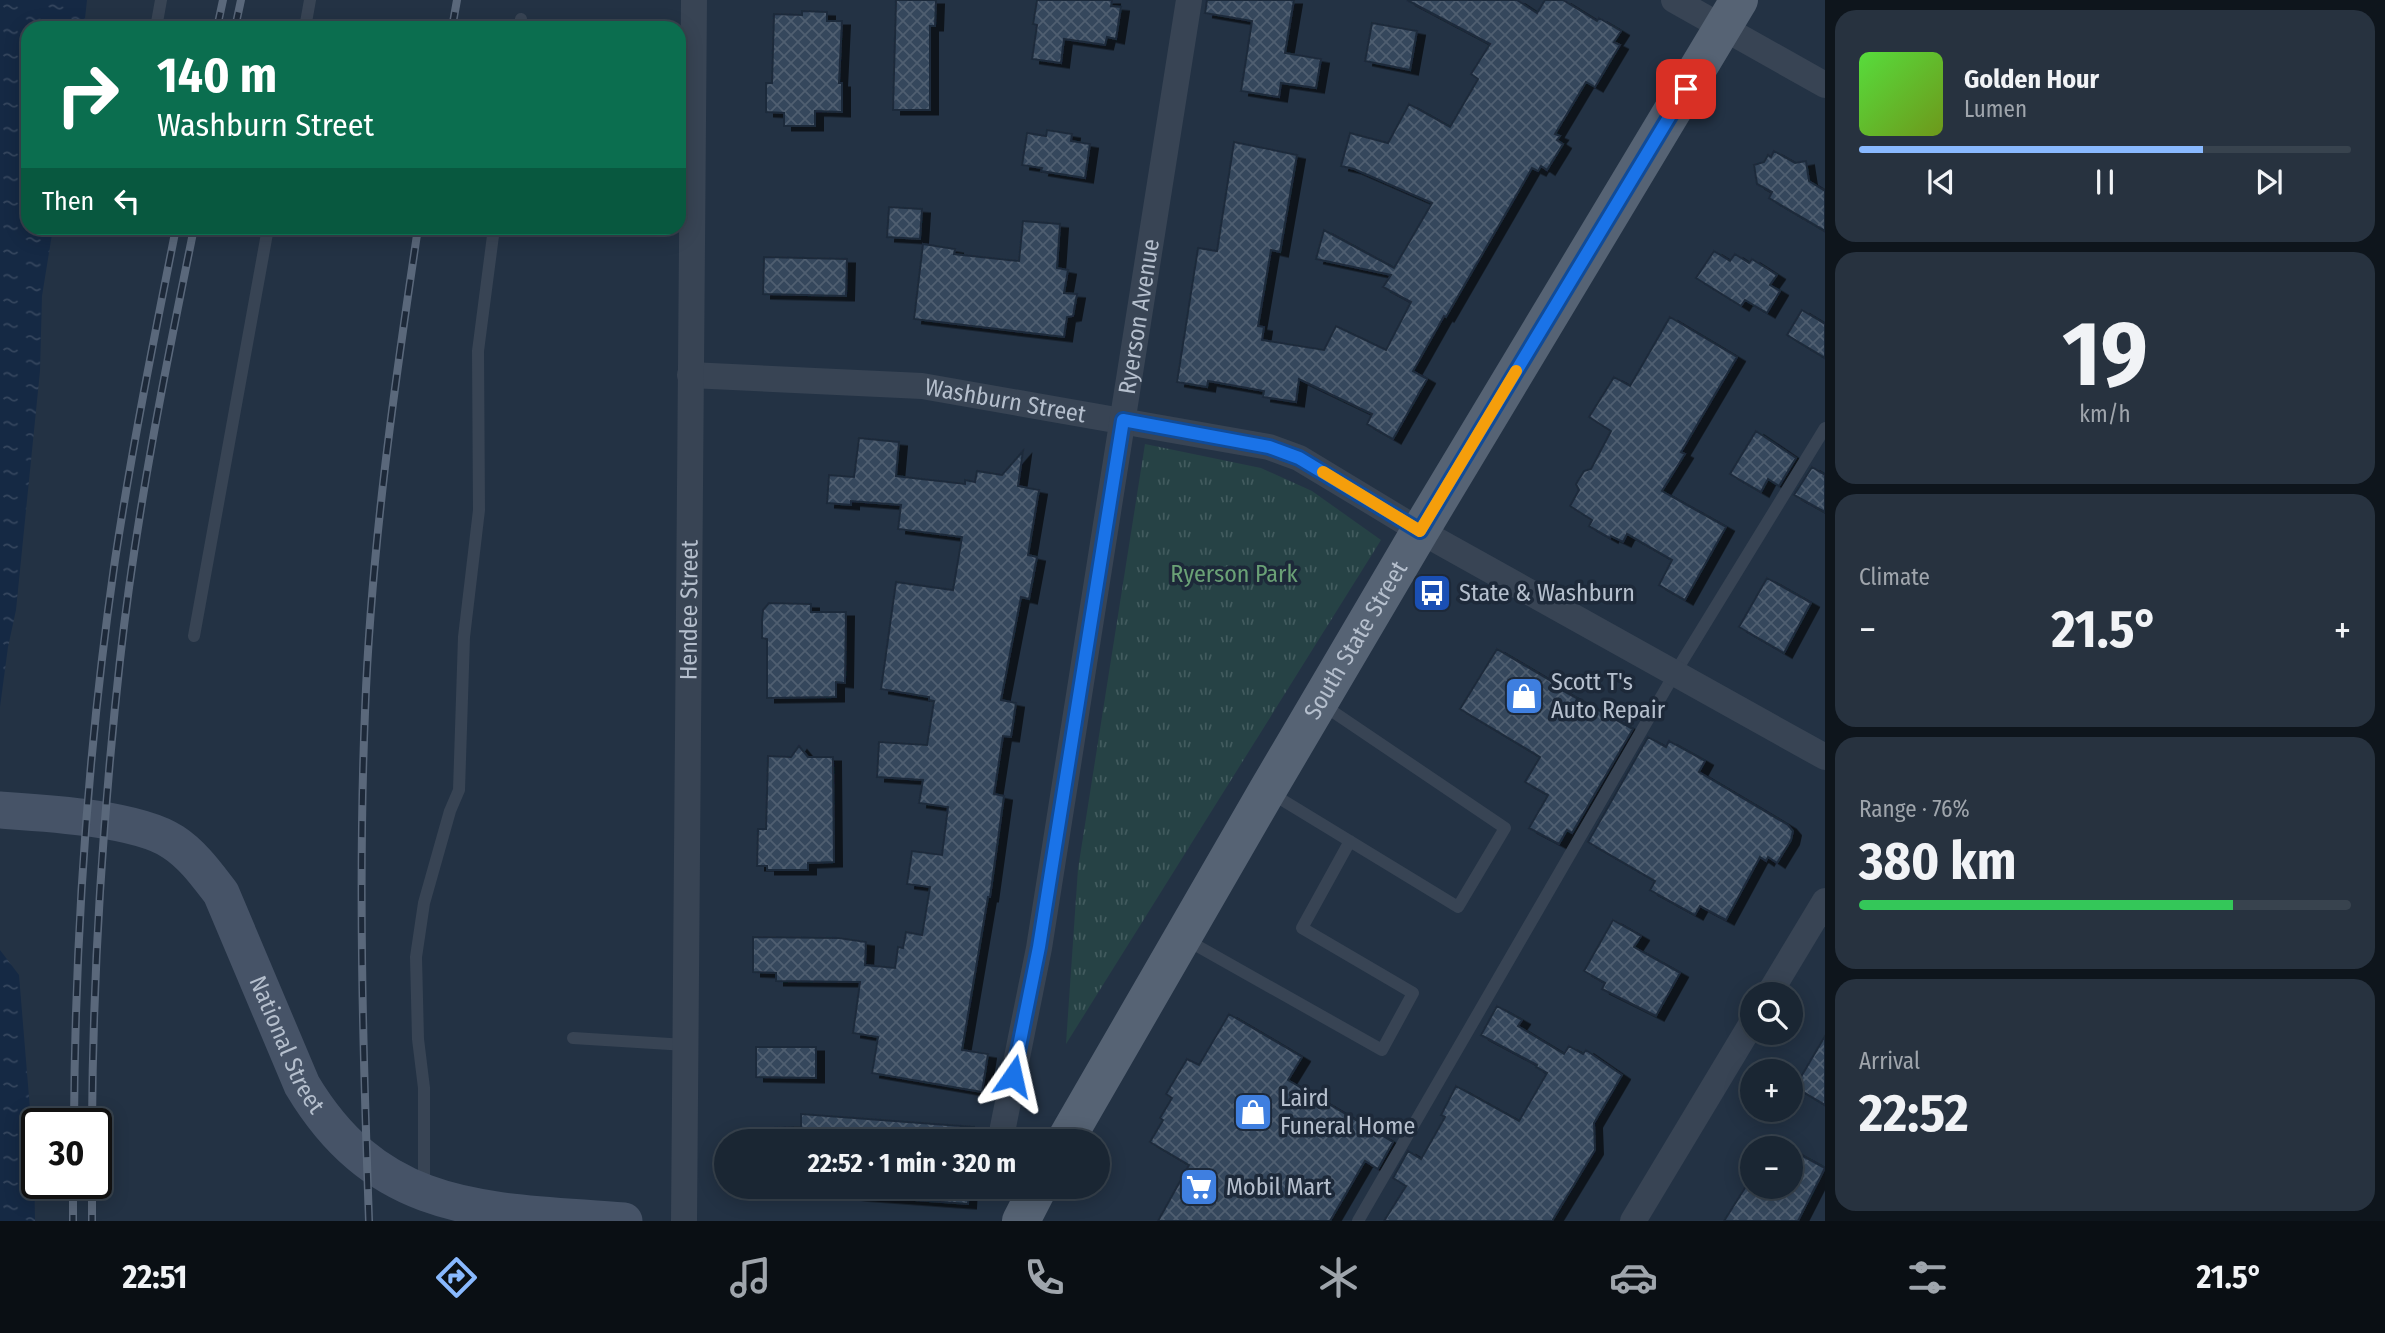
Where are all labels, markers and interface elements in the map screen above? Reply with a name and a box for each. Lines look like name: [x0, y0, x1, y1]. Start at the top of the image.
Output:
text: 140 m: [157, 46, 277, 105]
icon: right: [42, 49, 133, 140]
pin: [1656, 59, 1716, 119]
text: Golden Hour: [1964, 64, 2099, 95]
icon: arrive: [1667, 70, 1705, 108]
text: Lumen: [1964, 95, 2027, 123]
text: Washburn Street: [157, 106, 374, 144]
icon: previous: [1922, 163, 1960, 201]
icon: pause: [2086, 163, 2124, 201]
icon: next: [2250, 163, 2288, 201]
icon: left: [108, 182, 146, 220]
text: Then: [42, 186, 94, 217]
street label: Ryerson Avenue: [1113, 237, 1165, 396]
text: 19: [2062, 300, 2148, 409]
street label: Washburn Street: [923, 373, 1088, 429]
text: km/h: [2079, 400, 2131, 428]
street label: Hendee Street: [674, 540, 704, 680]
street label: South State Street: [1298, 556, 1413, 724]
park label: Ryerson Park: [1170, 560, 1298, 588]
text: Climate: [1859, 563, 1930, 591]
bus stop icon: State & Washburn: [1411, 572, 1453, 614]
place label: State & Washburn: [1459, 579, 1635, 607]
text: 21.5°: [2051, 598, 2158, 661]
text: −: [1859, 607, 1876, 653]
text: +: [2334, 607, 2351, 653]
place label: Scott T's Auto Repair: [1551, 668, 1666, 724]
shop icon: Scott T's Auto Repair: [1503, 675, 1545, 717]
text: Range · 76%: [1859, 795, 1970, 823]
text: 380 km: [1859, 830, 2016, 893]
street label: National Street: [244, 972, 331, 1119]
map controls: [1740, 982, 1803, 1199]
button: search: [1740, 982, 1803, 1045]
position arrow: [976, 1039, 1050, 1113]
text: Arrival: [1859, 1047, 1920, 1075]
button: +: [1740, 1059, 1803, 1122]
text: 22:52: [1859, 1082, 1968, 1145]
place label: Laird Funeral Home: [1280, 1084, 1415, 1140]
shop icon: Laird Funeral Home: [1232, 1091, 1274, 1133]
speed limit sign: 30: [21, 1108, 112, 1199]
button: −: [1740, 1136, 1803, 1199]
text: 22:52 · 1 min · 320 m: [808, 1148, 1016, 1179]
supermarket icon: Mobil Mart: [1178, 1166, 1220, 1208]
place label: Mobil Mart: [1226, 1173, 1332, 1201]
icon: directions: [432, 1253, 481, 1302]
icon: music: [726, 1253, 775, 1302]
icon: phone: [1020, 1253, 1069, 1302]
icon: climate: [1314, 1253, 1363, 1302]
icon: car: [1609, 1253, 1658, 1302]
icon: filters: [1903, 1253, 1952, 1302]
text: 22:51: [123, 1258, 187, 1296]
text: 21.5°: [2197, 1258, 2262, 1296]

